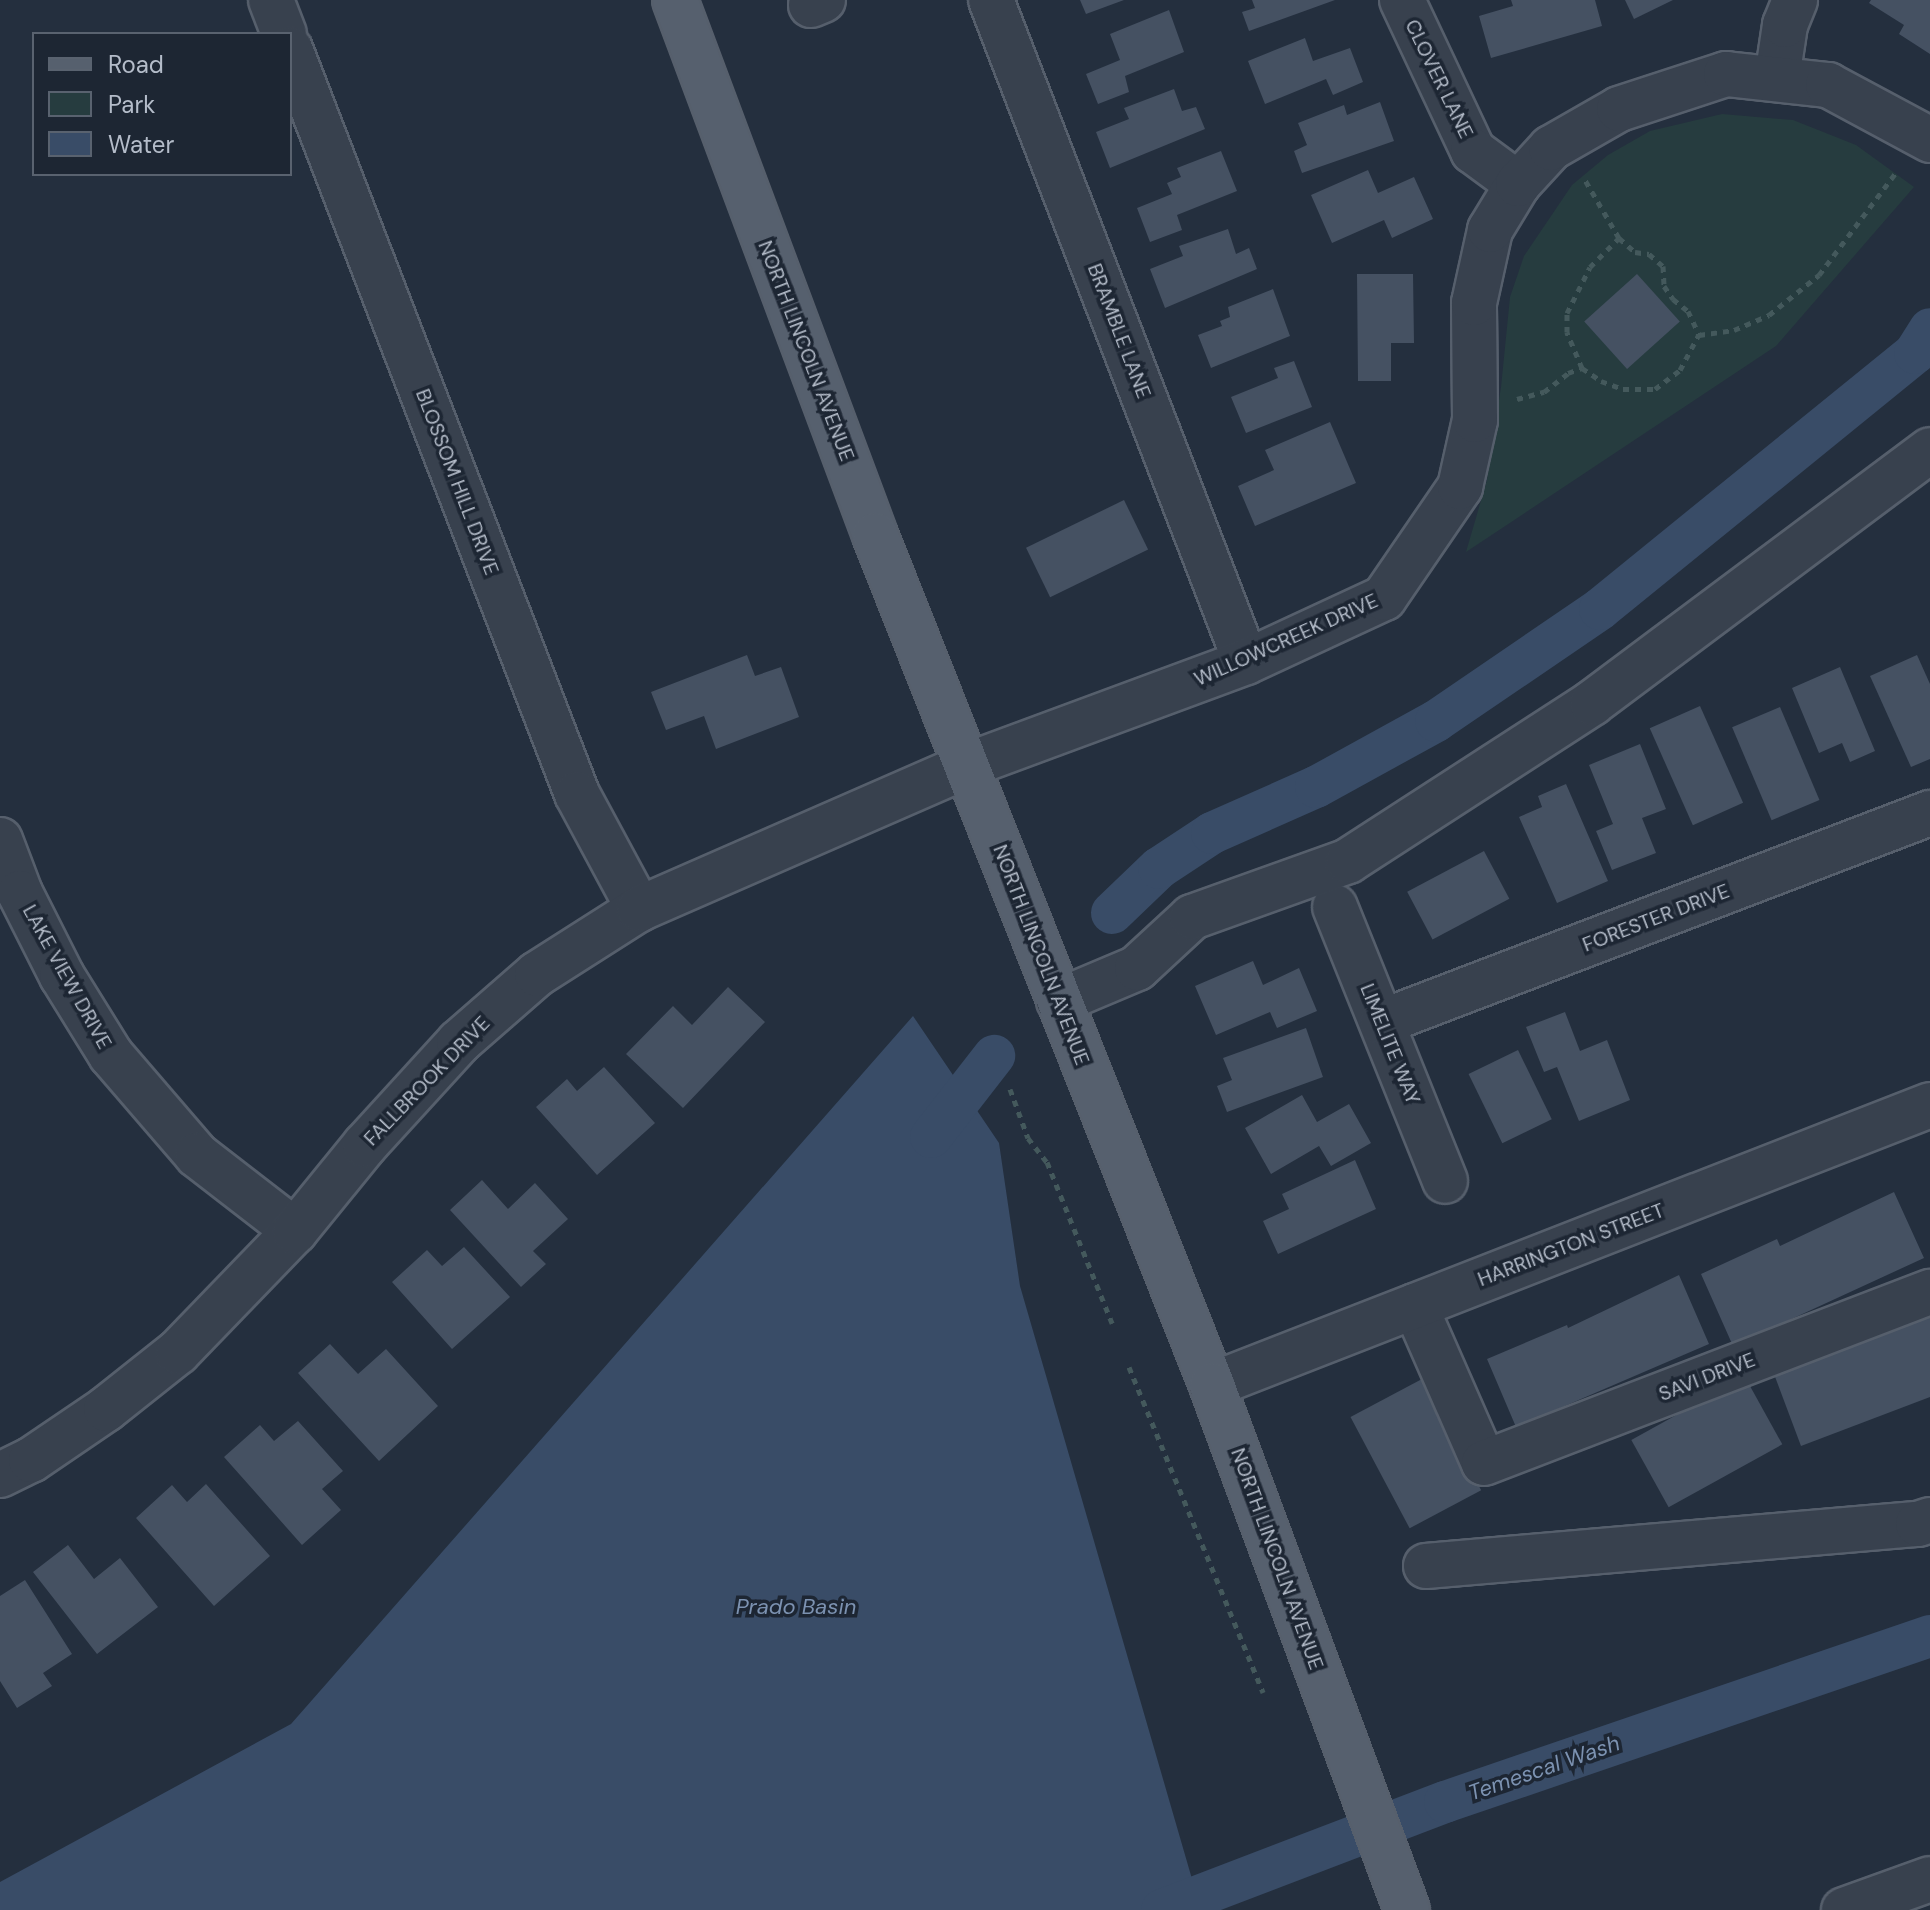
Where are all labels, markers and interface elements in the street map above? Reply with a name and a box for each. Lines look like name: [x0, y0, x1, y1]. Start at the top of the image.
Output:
street label: CLOVER LANE: [1400, 16, 1478, 142]
legend: [32, 32, 292, 176]
text: Road: [108, 49, 164, 80]
text: Park: [108, 89, 155, 120]
text: Water: [108, 129, 174, 160]
street label: NORTH LINCOLN AVENUE: [753, 237, 859, 465]
street label: BRAMBLE LANE: [1082, 260, 1156, 402]
street label: BLOSSOM HILL DRIVE: [410, 386, 504, 578]
street label: WILLOWCREEK DRIVE: [1190, 589, 1382, 691]
street label: NORTH LINCOLN AVENUE: [988, 841, 1094, 1069]
street label: FORESTER DRIVE: [1579, 879, 1733, 957]
street label: LAKE VIEW DRIVE: [17, 901, 117, 1053]
street label: LIMELITE WAY: [1355, 980, 1425, 1108]
street label: FALLBROOK DRIVE: [359, 1011, 495, 1151]
street label: HARRINGTON STREET: [1474, 1198, 1668, 1292]
street label: SAVI DRIVE: [1655, 1348, 1759, 1406]
street label: NORTH LINCOLN AVENUE: [1226, 1445, 1328, 1673]
water label: Prado Basin: [736, 1594, 856, 1620]
water label: Temescal Wash: [1465, 1730, 1623, 1806]

